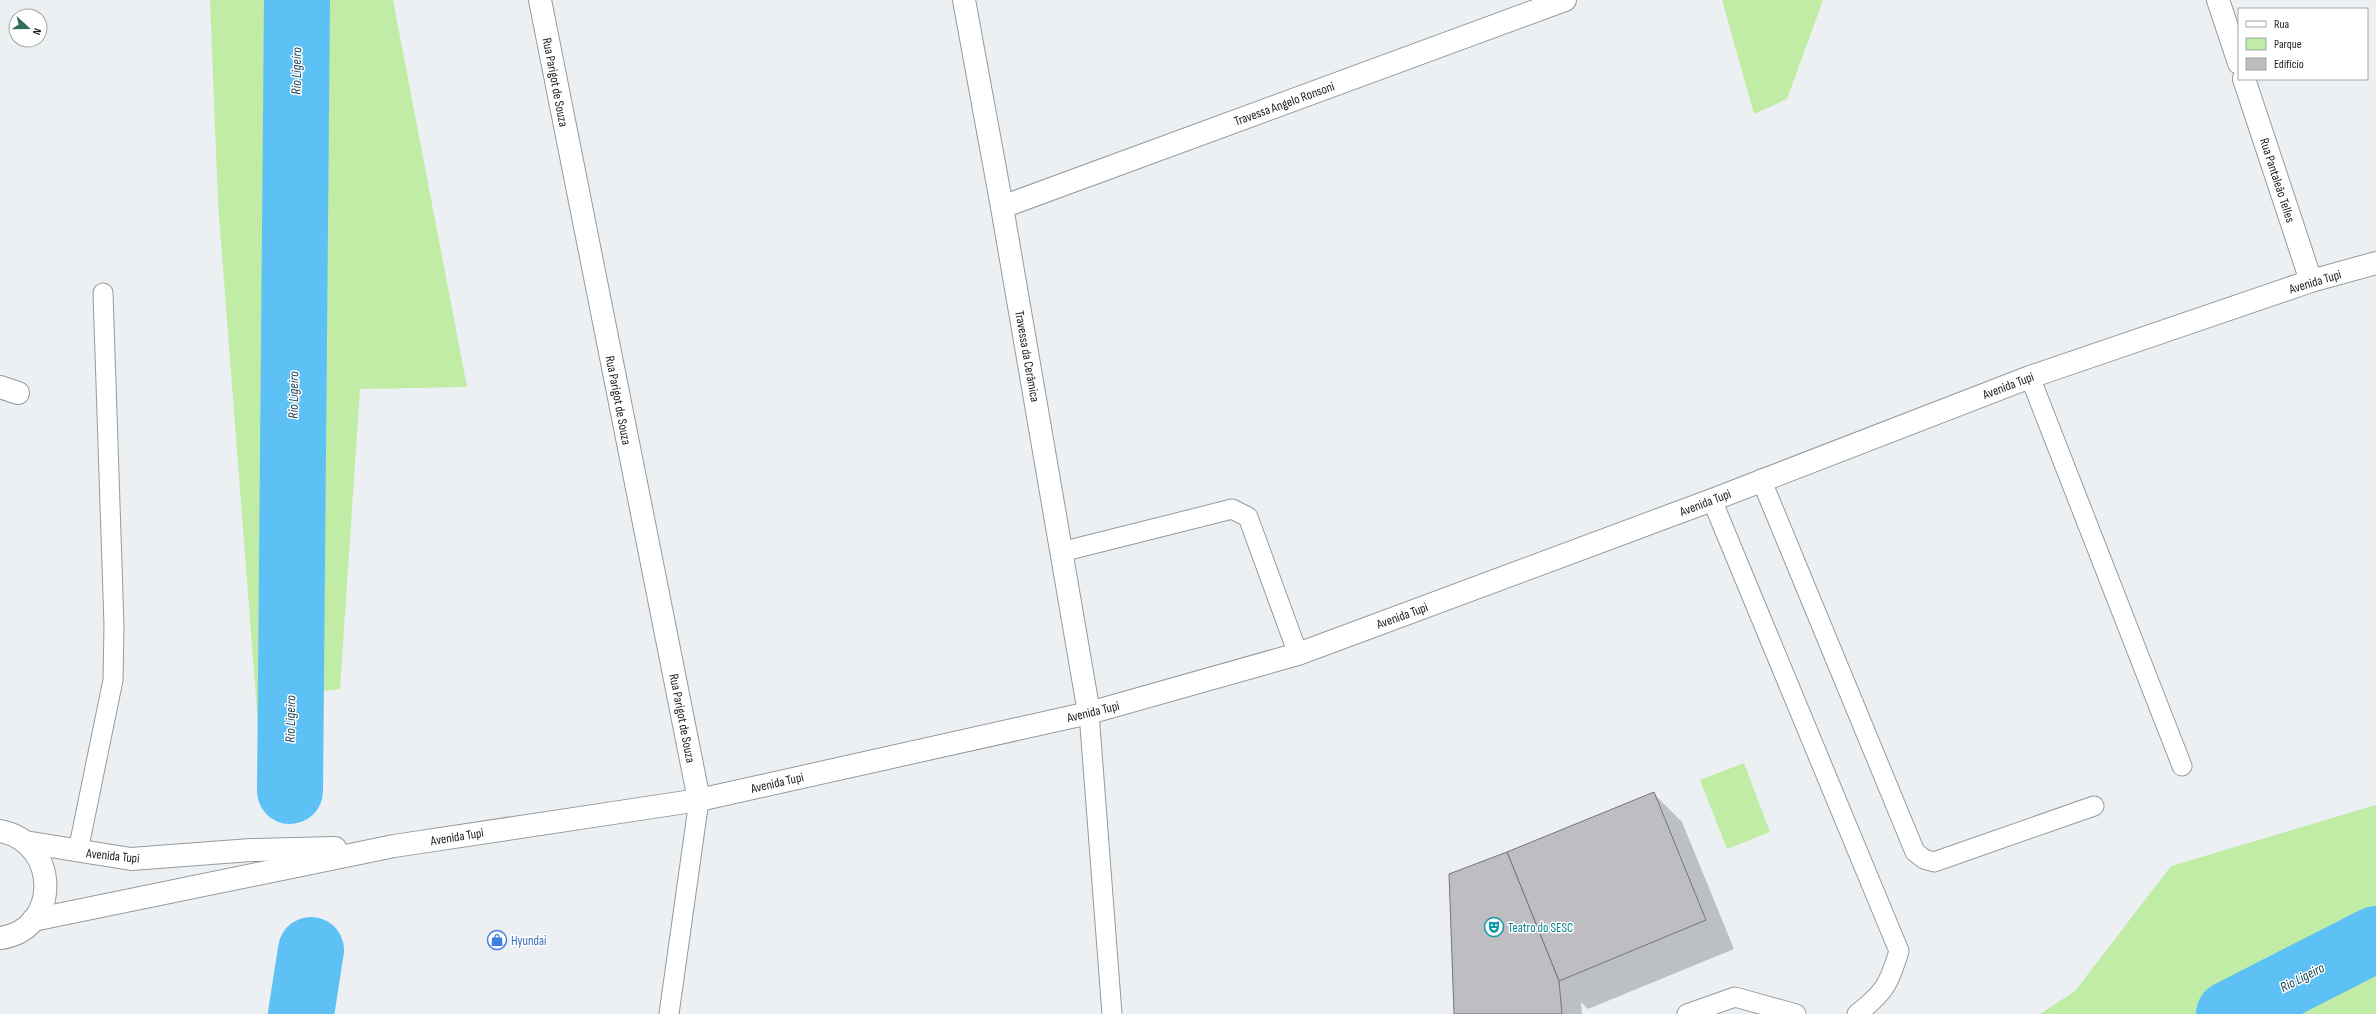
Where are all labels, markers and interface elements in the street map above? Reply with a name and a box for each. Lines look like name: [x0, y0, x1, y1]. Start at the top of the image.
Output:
north arrow: [8, 8, 48, 48]
legend: [2238, 8, 2368, 80]
text: Rua: [2274, 17, 2290, 32]
text: N: [30, 26, 44, 37]
street label: Rua Parigot de Souza: [539, 36, 571, 128]
text: Parque: [2274, 37, 2302, 52]
water label: Rio Ligeiro: [288, 47, 305, 95]
text: Edifício: [2274, 57, 2304, 72]
street label: Travessa Angelo Ronsoni: [1232, 78, 1337, 130]
street label: Rua Pantaleão Telles: [2256, 136, 2298, 225]
street label: Avenida Tupi: [2286, 266, 2343, 298]
street label: Travessa da Cerâmica: [1011, 309, 1043, 403]
street label: Rua Parigot de Souza: [602, 354, 634, 446]
street label: Avenida Tupi: [1980, 369, 2036, 403]
water label: Rio Ligeiro: [285, 371, 302, 419]
street label: Avenida Tupi: [1677, 486, 1733, 520]
street label: Avenida Tupi: [1373, 599, 1430, 633]
street label: Rua Parigot de Souza: [666, 672, 698, 764]
water label: Rio Ligeiro: [282, 695, 299, 743]
street label: Avenida Tupi: [1064, 698, 1121, 726]
street label: Avenida Tupi: [748, 769, 805, 797]
street label: Avenida Tupi: [428, 825, 485, 849]
street label: Avenida Tupi: [84, 845, 140, 867]
theatre icon: Teatro do SESC: [1483, 916, 1505, 938]
place label: Teatro do SESC: [1508, 920, 1573, 936]
shop icon: Hyundai: [486, 929, 508, 951]
place label: Hyundai: [511, 933, 546, 949]
water label: Rio Ligeiro: [2277, 959, 2328, 996]

